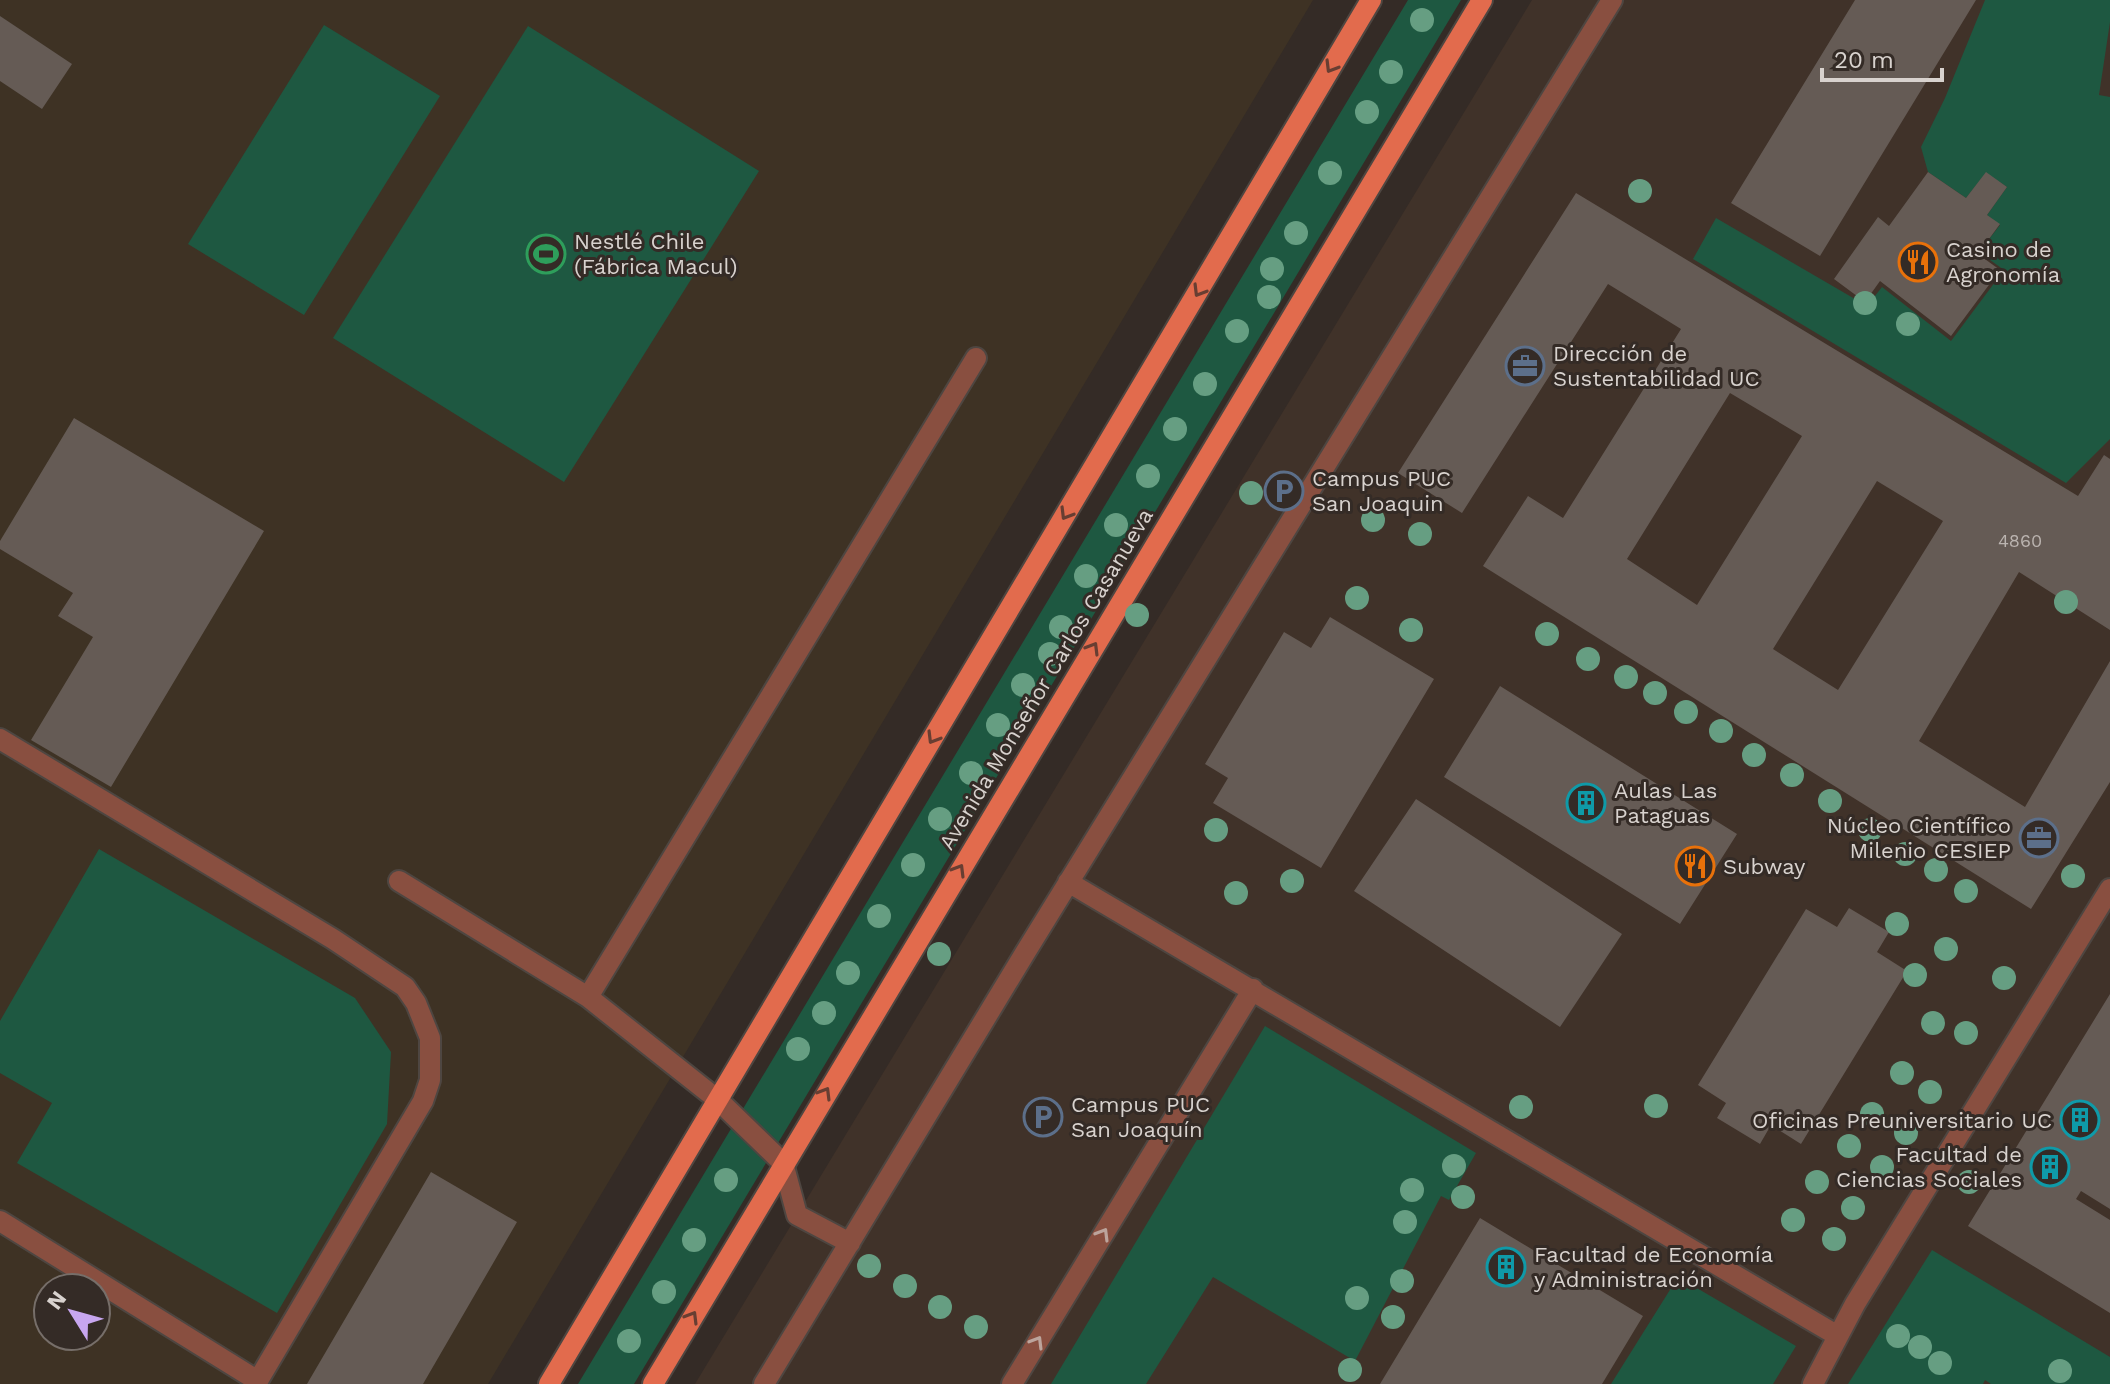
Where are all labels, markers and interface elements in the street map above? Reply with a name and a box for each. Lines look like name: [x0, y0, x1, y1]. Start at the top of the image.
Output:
scale bar: [1822, 32, 1942, 82]
text: 20 m: [1834, 46, 1894, 74]
one-way arrow: [1326, 58, 1341, 73]
place label: Nestlé Chile (Fábrica Macul): [574, 229, 738, 279]
sports icon: Nestlé Chile (Fábrica Macul): [525, 233, 567, 275]
place label: Casino de Agronomía: [1946, 237, 2060, 287]
restaurant icon: Casino de Agronomía: [1897, 241, 1939, 283]
one-way arrow: [1193, 282, 1209, 297]
place label: Dirección de Sustentabilidad UC: [1553, 341, 1760, 391]
office icon: Dirección de Sustentabilidad UC: [1504, 345, 1546, 387]
place label: Campus PUC San Joaquin: [1312, 466, 1451, 516]
parking icon: Campus PUC San Joaquin: [1263, 470, 1305, 512]
street label: Avenida Monseñor Carlos Casanueva: [934, 504, 1158, 854]
one-way arrow: [1060, 505, 1076, 520]
house number: 4860: [1998, 530, 2042, 551]
one-way arrow: [1083, 642, 1099, 657]
one-way arrow: [927, 729, 943, 744]
place label: Aulas Las Pataguas: [1614, 778, 1717, 828]
building icon: Aulas Las Pataguas: [1565, 782, 1607, 824]
place label: Núcleo Científico Milenio CESIEP: [1827, 813, 2011, 863]
office icon: Núcleo Científico Milenio CESIEP: [2018, 817, 2060, 859]
restaurant icon: Subway: [1674, 845, 1716, 887]
place label: Subway: [1723, 854, 1806, 879]
one-way arrow: [949, 864, 965, 879]
one-way arrow: [815, 1087, 831, 1102]
place label: Campus PUC San Joaquín: [1071, 1092, 1210, 1142]
parking icon: Campus PUC San Joaquín: [1022, 1096, 1064, 1138]
building icon: Oficinas Preuniversitario UC: [2059, 1099, 2101, 1141]
place label: Oficinas Preuniversitario UC: [1752, 1108, 2052, 1133]
place label: Facultad de Ciencias Sociales: [1836, 1142, 2022, 1192]
building icon: Facultad de Ciencias Sociales: [2029, 1146, 2071, 1188]
one-way arrow: [1094, 1228, 1109, 1243]
place label: Facultad de Economía y Administración: [1534, 1242, 1773, 1292]
building icon: Facultad de Economía y Administración: [1485, 1246, 1527, 1288]
north arrow: [32, 1272, 112, 1352]
text: N: [42, 1286, 71, 1314]
one-way arrow: [682, 1311, 698, 1326]
one-way arrow: [1028, 1336, 1043, 1351]

